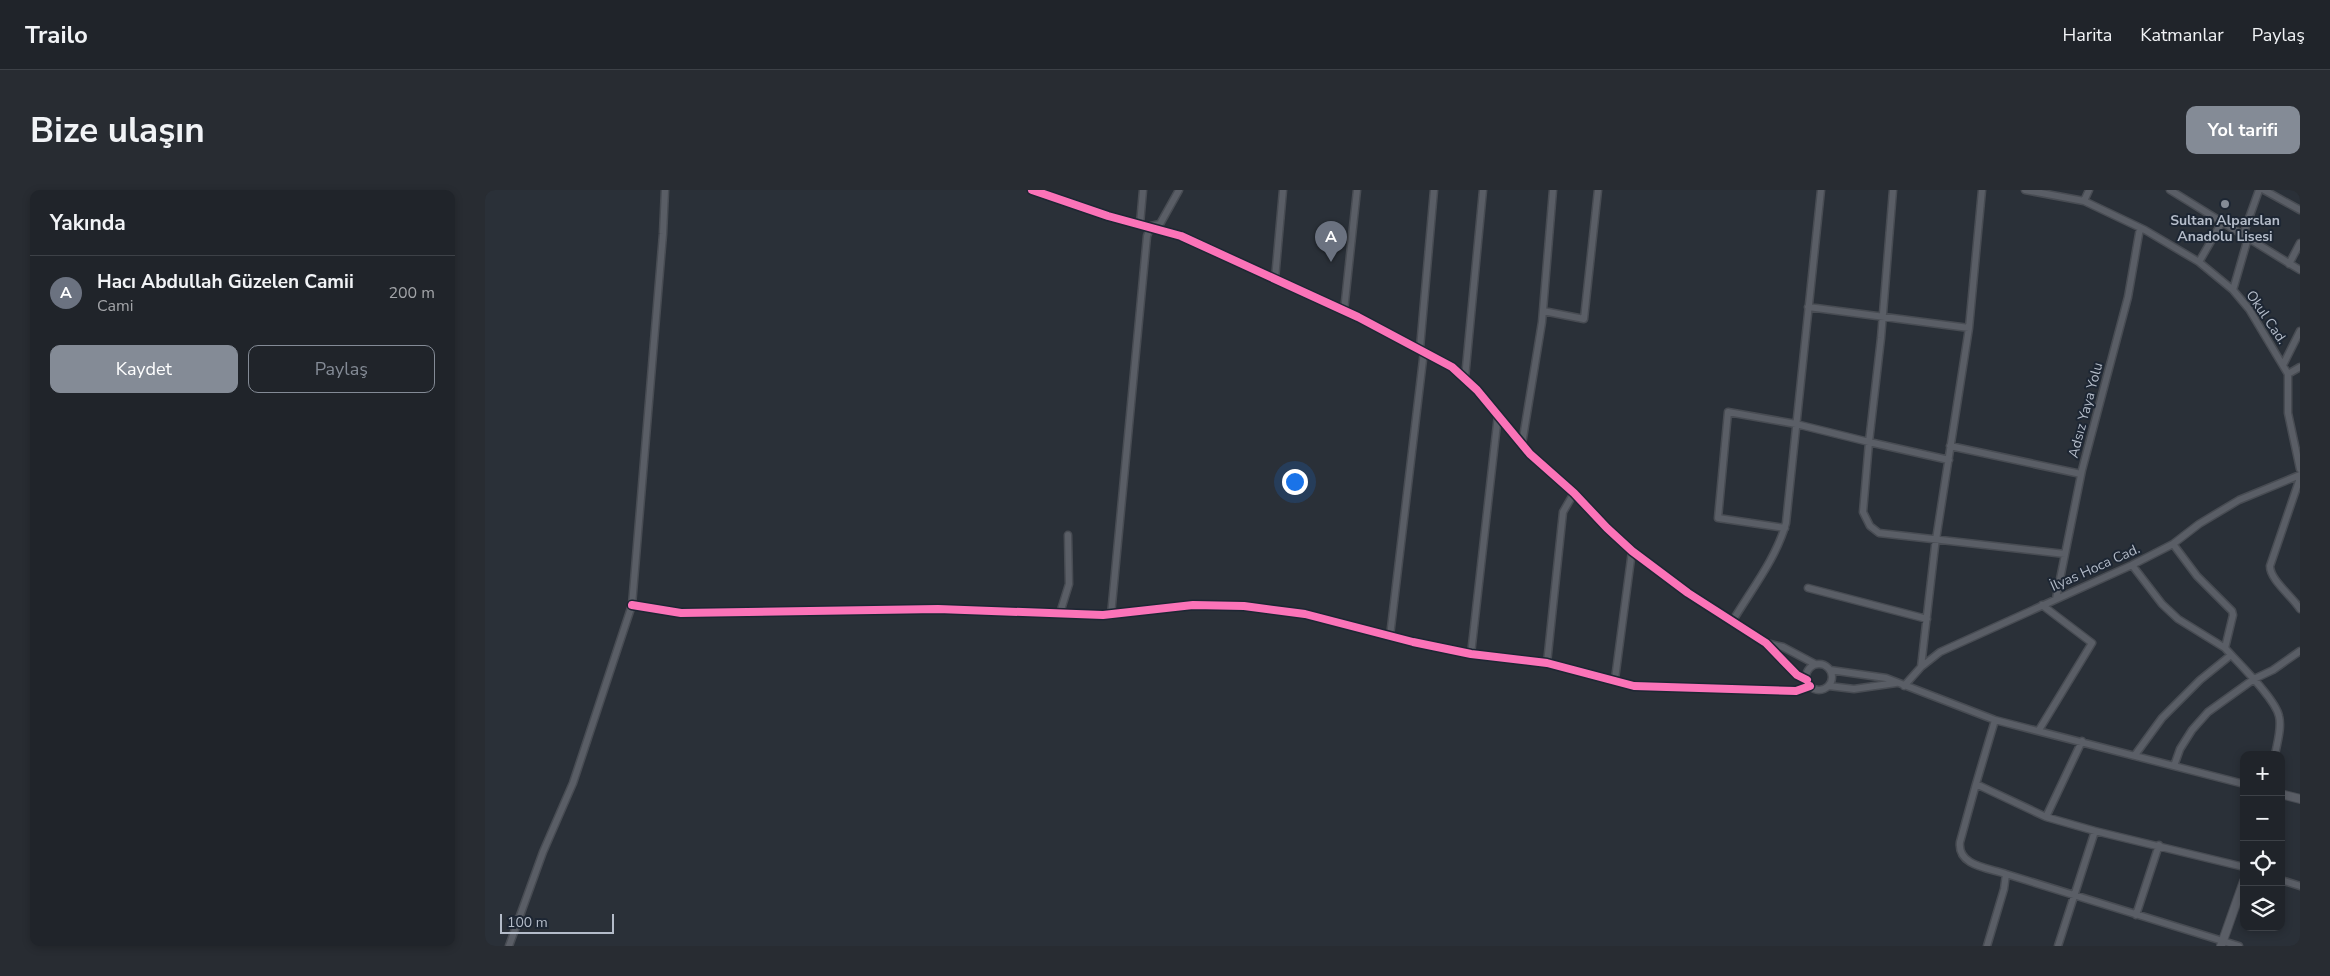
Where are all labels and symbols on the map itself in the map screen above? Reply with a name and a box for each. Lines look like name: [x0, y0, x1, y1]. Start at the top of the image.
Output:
marker: Sultan Alparslan Anadolu Lisesi: [2219, 198, 2231, 210]
place label: Sultan Alparslan Anadolu Lisesi: [2170, 211, 2280, 246]
pin: A: [1315, 221, 1347, 262]
street label: Okul Cad.: [2242, 287, 2292, 348]
street label: Adsız Yaya Yolu: [2064, 360, 2107, 460]
your location: [1282, 469, 1308, 495]
street label: İlyas Hoca Cad.: [2047, 539, 2143, 596]
scale bar: [500, 911, 614, 934]

